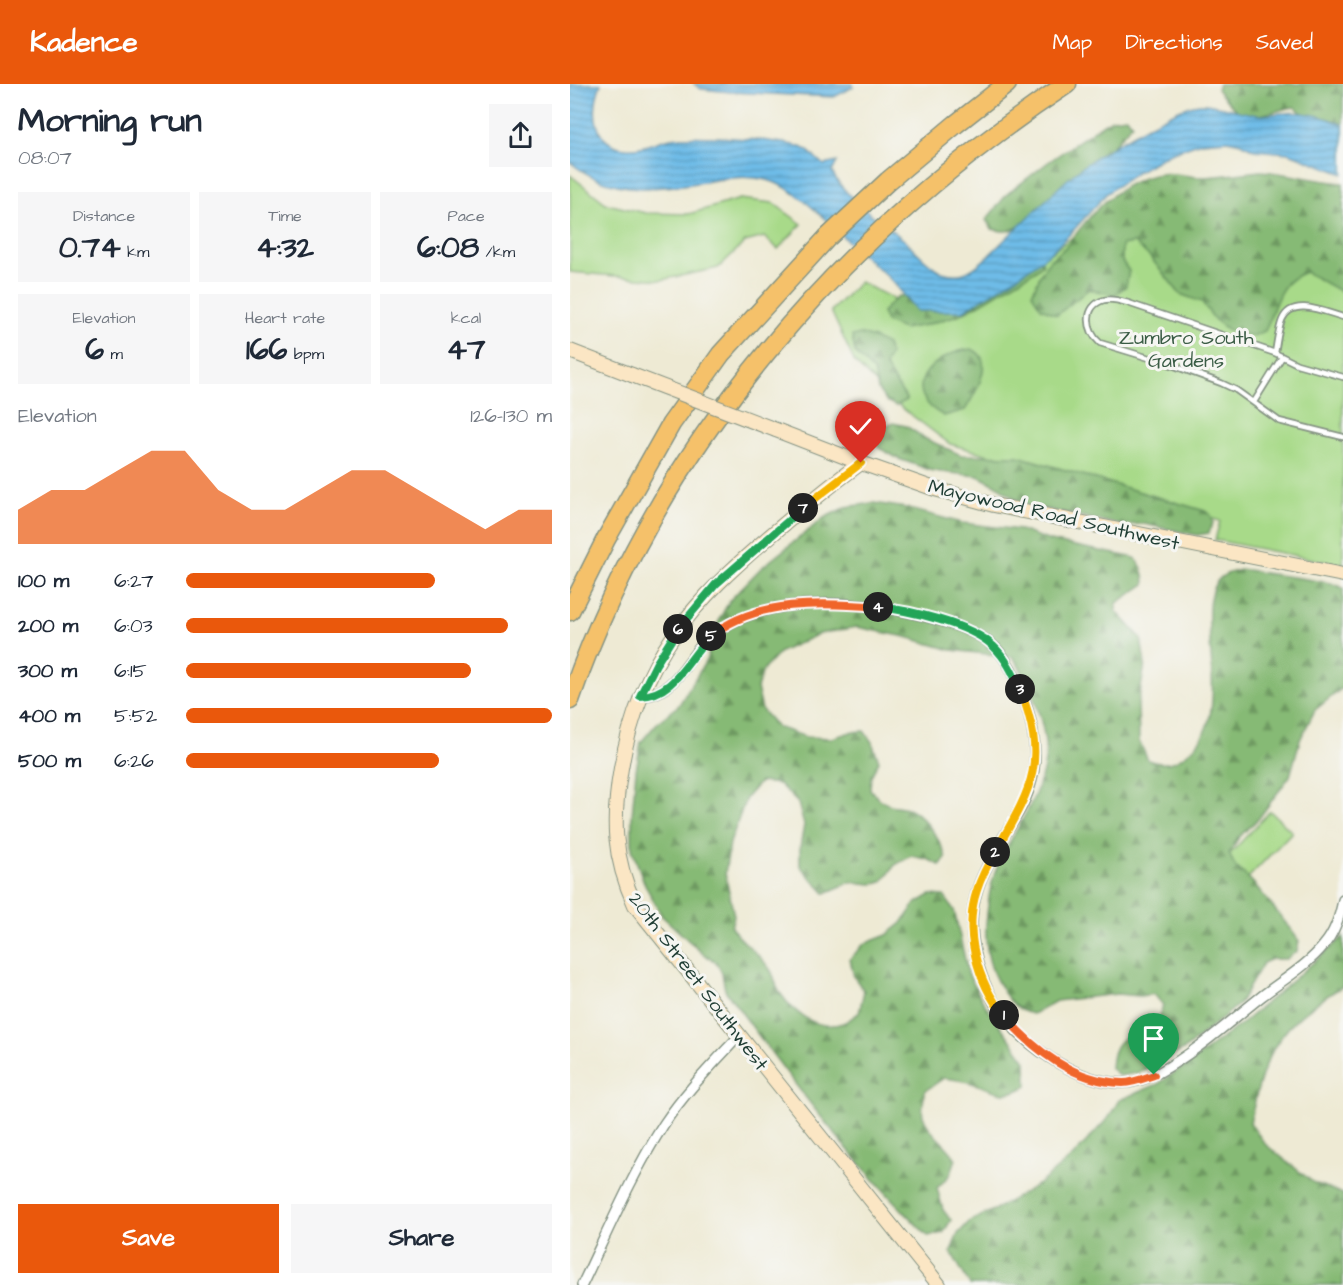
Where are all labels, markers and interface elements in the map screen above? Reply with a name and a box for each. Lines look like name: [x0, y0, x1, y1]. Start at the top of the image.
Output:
text: Kadence: [30, 23, 138, 62]
text: Map: [1052, 28, 1092, 57]
text: Directions: [1125, 28, 1223, 57]
text: Saved: [1256, 28, 1313, 57]
text: Morning run: [18, 98, 202, 144]
button: share: [489, 104, 552, 167]
text: 08:07: [18, 144, 72, 172]
text: Distance: [73, 205, 135, 227]
text: Time: [268, 205, 302, 227]
text: Pace: [447, 205, 485, 227]
text: 0.74: [59, 227, 121, 269]
text: 4:32: [256, 227, 314, 269]
text: 6:08: [417, 227, 479, 269]
text: km: [121, 241, 149, 263]
text: /km: [479, 241, 515, 263]
text: Elevation: [73, 307, 135, 329]
text: Heart rate: [245, 307, 325, 329]
text: kcal: [451, 307, 481, 329]
park label: Zumbro South Gardens: [1118, 324, 1254, 375]
text: 6: [85, 329, 104, 371]
text: 166: [246, 329, 287, 371]
text: 47: [447, 329, 485, 371]
text: m: [104, 343, 123, 365]
text: bpm: [287, 343, 324, 365]
pin: [835, 401, 886, 463]
text: Elevation: [18, 402, 97, 430]
text: 126–130 m: [470, 402, 552, 430]
icon: check: [844, 410, 877, 443]
street label: Mayowood Road Southwest: [925, 472, 1182, 559]
pin: 7: [788, 493, 818, 523]
text: 7: [798, 497, 808, 519]
text: 100 m: [18, 567, 69, 595]
text: 6:27: [114, 567, 154, 595]
pin: 4: [863, 592, 893, 622]
text: 4: [873, 596, 883, 618]
text: 200 m: [18, 612, 78, 640]
text: 6:03: [114, 612, 153, 640]
pin: 6: [663, 614, 693, 644]
text: 6: [673, 618, 683, 640]
pin: 5: [696, 621, 726, 651]
text: 5: [705, 625, 717, 647]
text: 300 m: [18, 657, 77, 685]
text: 6:15: [114, 657, 147, 685]
pin: 3: [1005, 674, 1035, 704]
text: 3: [1016, 678, 1024, 700]
text: 400 m: [18, 702, 80, 730]
text: 5:52: [114, 702, 157, 730]
text: 500 m: [18, 747, 81, 775]
text: 6:26: [114, 747, 154, 775]
pin: 2: [980, 837, 1010, 867]
text: 2: [990, 841, 1000, 863]
street label: 20th Street Southwest: [622, 886, 775, 1077]
pin: 1: [989, 1000, 1019, 1030]
text: 1: [1003, 1004, 1005, 1026]
pin: [1128, 1013, 1179, 1075]
icon: arrive: [1137, 1022, 1170, 1055]
button: Save: [18, 1204, 279, 1273]
button: Share: [291, 1204, 552, 1273]

